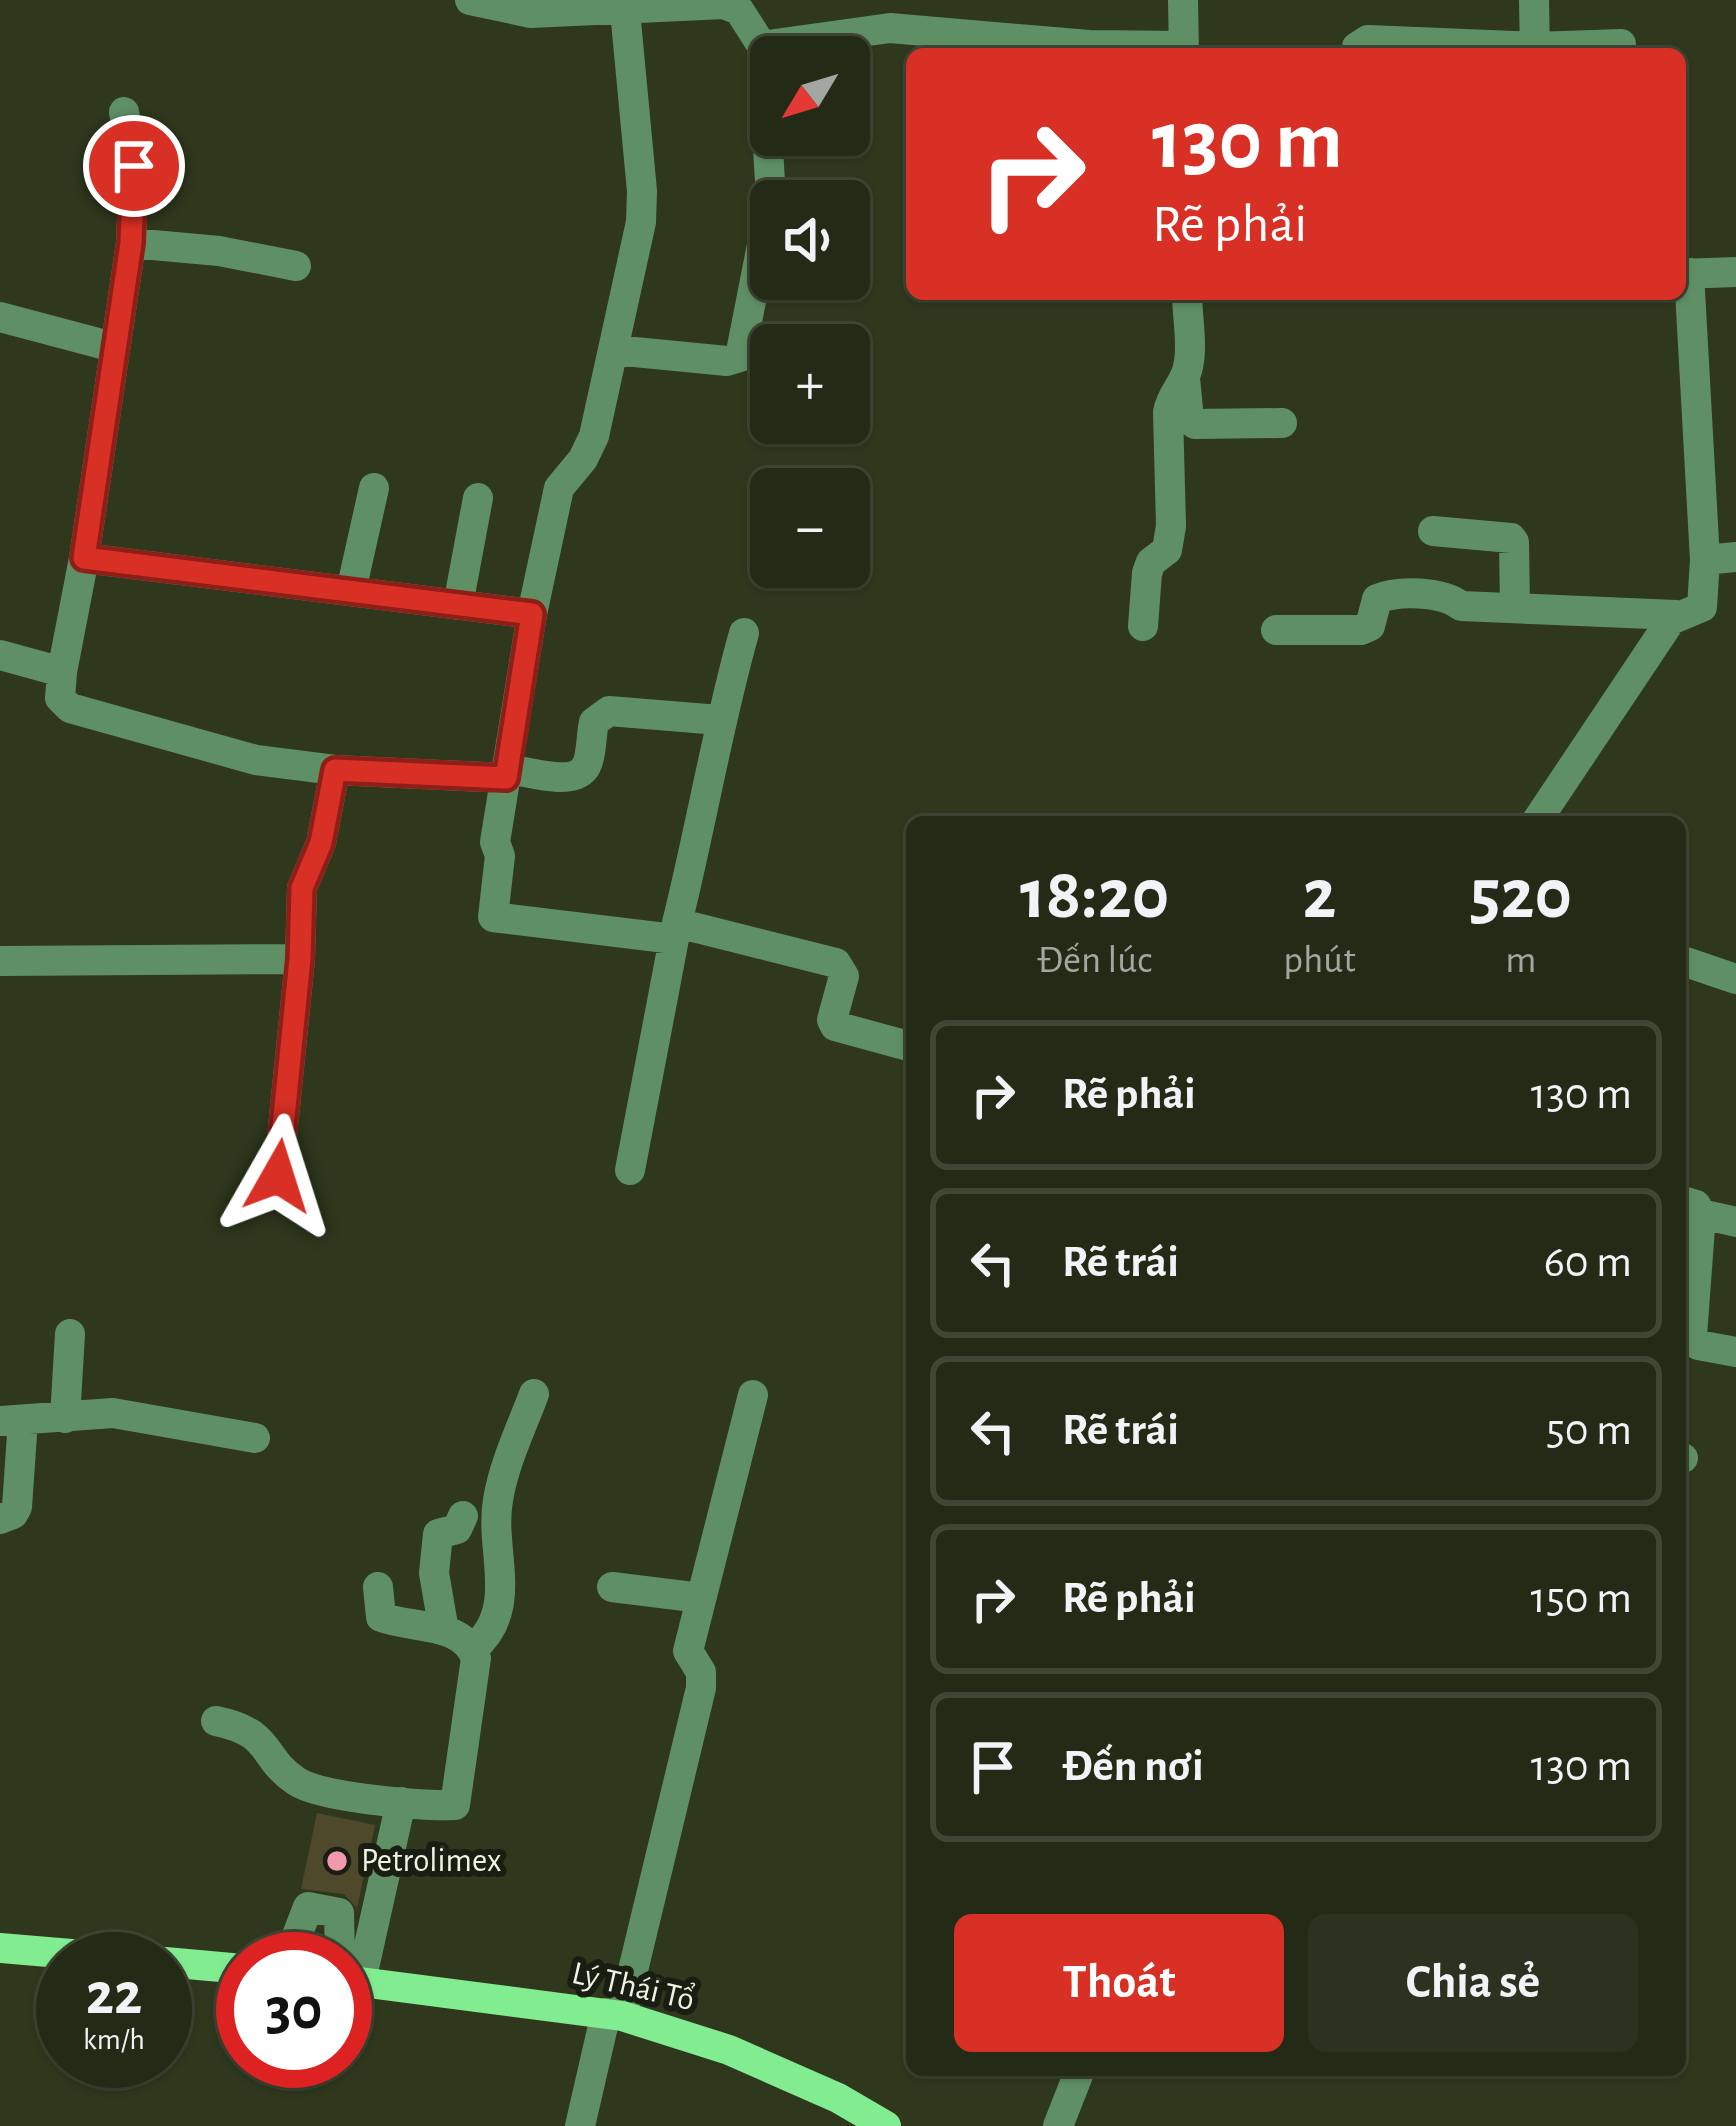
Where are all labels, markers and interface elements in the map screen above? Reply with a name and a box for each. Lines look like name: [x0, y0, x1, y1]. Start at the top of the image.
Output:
north arrow: [750, 36, 870, 156]
map controls: [750, 36, 870, 588]
icon: right: [954, 96, 1110, 252]
text: 130 m: [1152, 100, 1343, 184]
pin: [83, 115, 185, 217]
icon: arrive: [101, 133, 167, 199]
button: sound: [750, 180, 870, 300]
text: Rẽ phải: [1152, 198, 1307, 252]
button: +: [750, 324, 870, 444]
button: −: [750, 468, 870, 588]
text: 18:20: [1020, 859, 1169, 931]
text: 2: [1302, 859, 1336, 931]
text: 520: [1470, 859, 1572, 931]
text: Đến lúc: [1037, 941, 1152, 980]
text: phút: [1283, 941, 1356, 980]
text: m: [1505, 941, 1536, 980]
icon: right: [960, 1062, 1026, 1128]
text: Rẽ phải: [1062, 1072, 1196, 1117]
text: 130 m: [1531, 1072, 1632, 1117]
position arrow: [215, 1113, 341, 1239]
icon: left: [960, 1230, 1026, 1296]
text: Rẽ trái: [1062, 1240, 1179, 1285]
text: 60 m: [1544, 1240, 1632, 1285]
icon: left: [960, 1398, 1026, 1464]
text: Rẽ trái: [1062, 1408, 1179, 1453]
text: 50 m: [1546, 1408, 1632, 1453]
icon: right: [960, 1566, 1026, 1632]
text: Rẽ phải: [1062, 1576, 1196, 1621]
text: 150 m: [1531, 1576, 1632, 1621]
icon: arrive: [960, 1734, 1026, 1800]
text: Đến nơi: [1062, 1744, 1204, 1789]
text: 130 m: [1531, 1744, 1632, 1789]
place label: Petrolimex: [361, 1845, 501, 1878]
marker: Petrolimex: [324, 1848, 350, 1874]
button: Thoát: [954, 1914, 1284, 2052]
button: Chia sẻ: [1308, 1914, 1638, 2052]
speed limit sign: 30: [216, 1932, 372, 2088]
street label: Lý Thái Tổ: [569, 1953, 698, 2017]
text: 22: [86, 1965, 142, 2025]
text: km/h: [83, 2025, 145, 2055]

